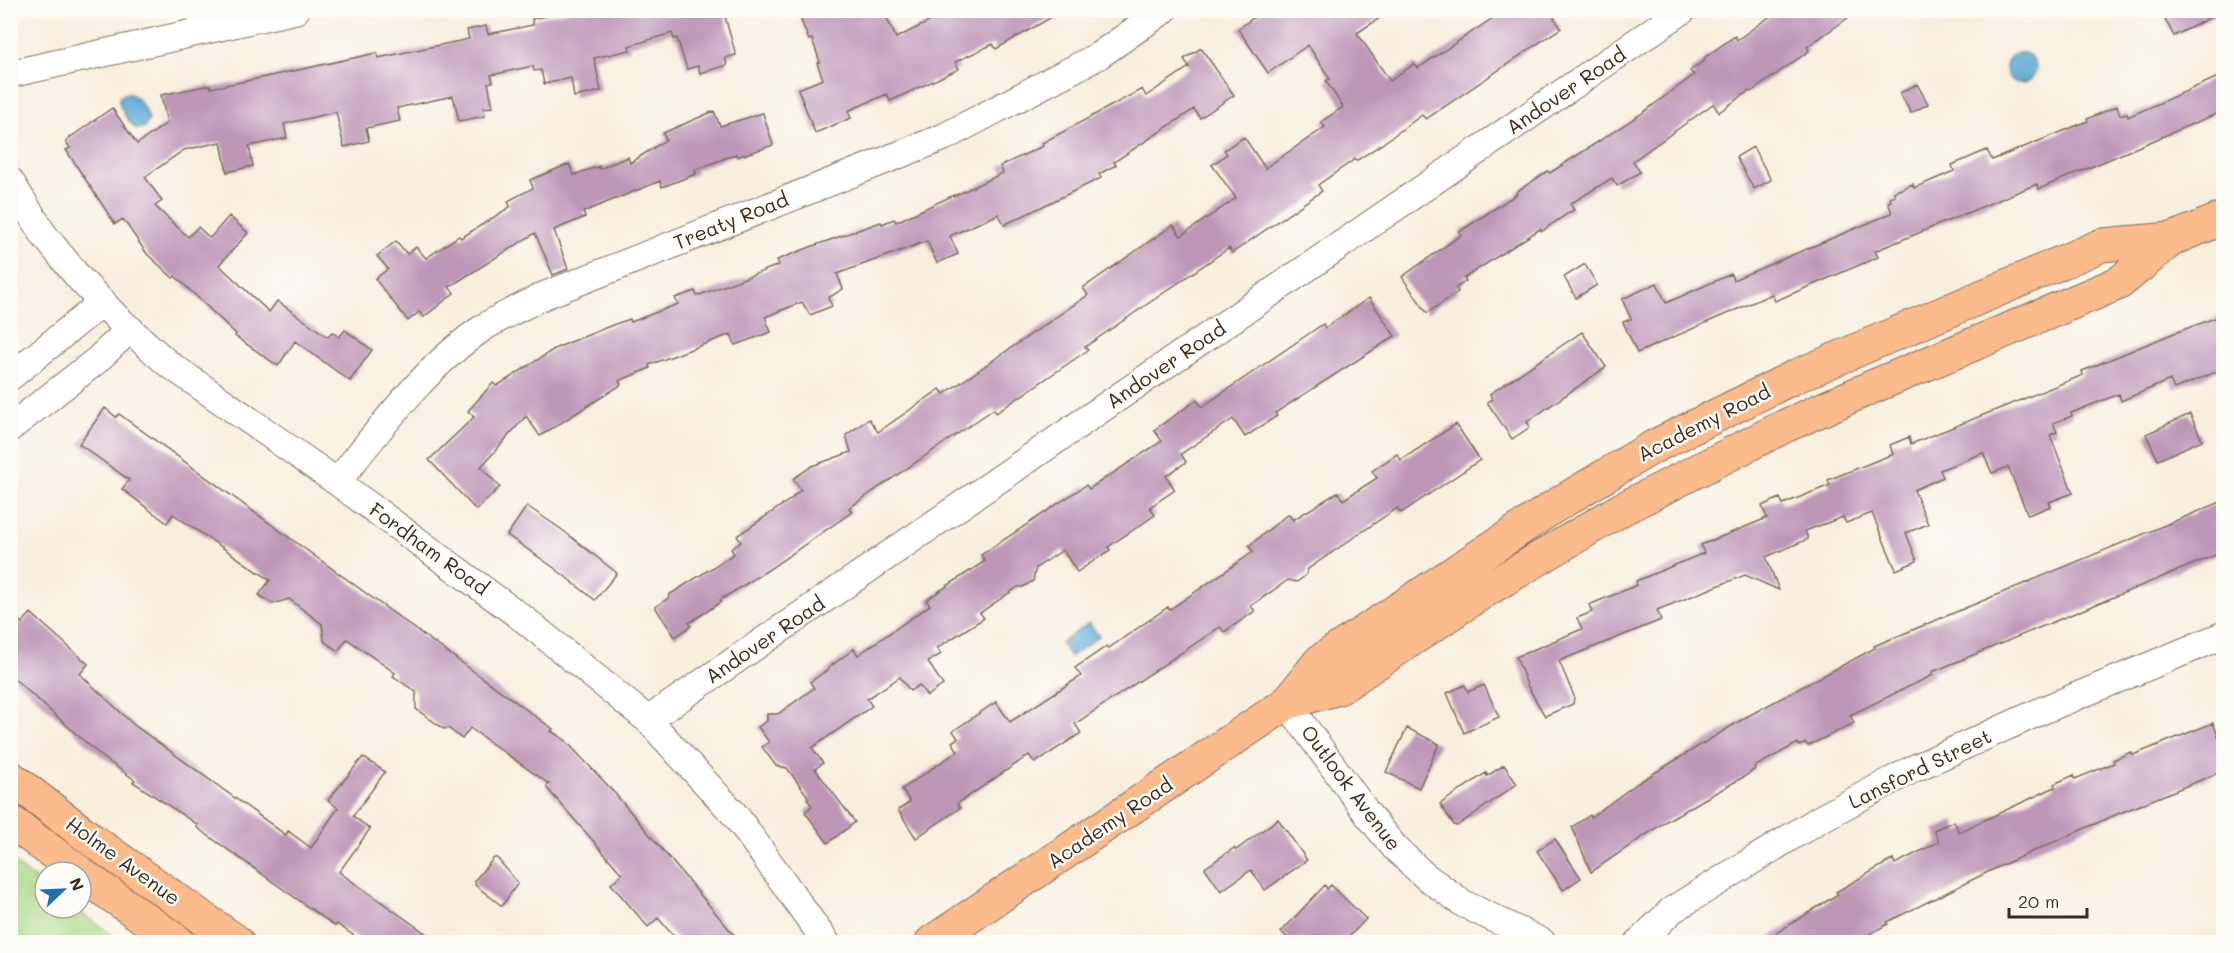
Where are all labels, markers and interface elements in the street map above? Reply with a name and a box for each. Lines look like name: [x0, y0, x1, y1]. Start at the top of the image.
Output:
street label: Andover Road: [1501, 41, 1630, 140]
street label: Treaty Road: [669, 185, 792, 255]
street label: Andover Road: [1101, 315, 1230, 414]
street label: Academy Road: [1633, 377, 1774, 467]
street label: Fordham Road: [365, 496, 495, 600]
street label: Andover Road: [700, 590, 829, 689]
street label: Outlook Avenue: [1296, 719, 1407, 855]
street label: Lansford Street: [1844, 722, 1995, 814]
street label: Academy Road: [1042, 771, 1177, 874]
street label: Holme Avenue: [61, 810, 186, 910]
north arrow: [33, 860, 93, 920]
text: N: [65, 874, 89, 894]
scale bar: [2009, 881, 2087, 919]
text: 20 m: [2018, 889, 2059, 913]

